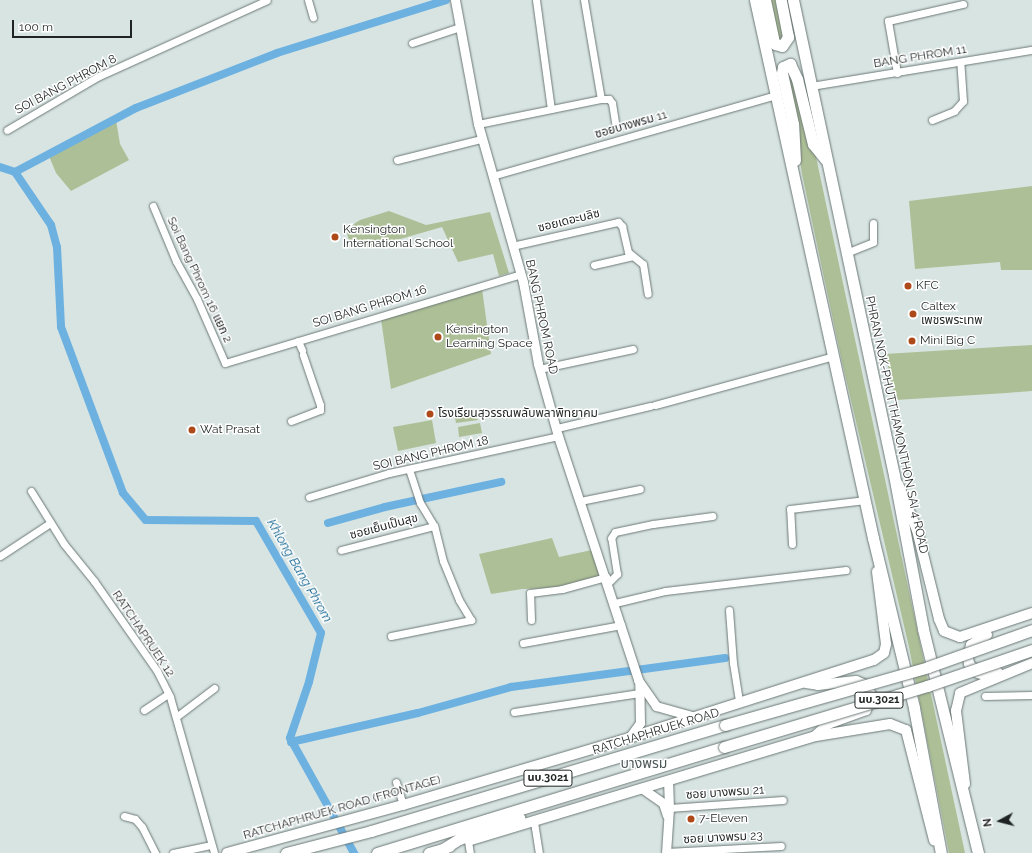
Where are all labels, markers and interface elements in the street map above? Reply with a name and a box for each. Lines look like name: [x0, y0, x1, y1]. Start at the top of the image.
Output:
scale bar: [14, 12, 134, 38]
text: 100 m: [19, 20, 53, 34]
street label: BANG PHROM 11: [873, 43, 967, 71]
street label: SOI BANG PHROM 8: [13, 52, 119, 118]
street label: ซอยบางพรม 11: [593, 108, 669, 142]
street label: ซอยเดอะบลิซ: [537, 206, 601, 236]
street label: Soi Bang Phrom 16 แยก 2: [163, 215, 235, 345]
place label: Kensington International School: [343, 223, 454, 251]
marker: Kensington International School: [330, 232, 340, 242]
street label: BANG PHROM ROAD: [522, 258, 560, 376]
place label: KFC: [916, 279, 939, 293]
marker: KFC: [903, 281, 913, 291]
street label: SOI BANG PHROM 16: [311, 283, 429, 331]
street label: PHRAN NOK-PHUTTHAMONTHON SAI 4 ROAD: [862, 295, 930, 555]
place label: Caltex เพชรพระเทพ: [921, 300, 983, 328]
marker: Caltex เพชรพระเทพ: [908, 309, 918, 319]
place label: Kensington Learning Space: [446, 323, 533, 351]
marker: Kensington Learning Space: [433, 332, 443, 342]
place label: Mini Big C: [920, 334, 975, 348]
marker: Mini Big C: [907, 336, 917, 346]
place label: โรงเรียนสุวรรณพลับพลาพิทยาคม: [438, 407, 598, 421]
marker: โรงเรียนสุวรรณพลับพลาพิทยาคม: [425, 409, 435, 419]
place label: Wat Prasat: [200, 423, 260, 437]
marker: Wat Prasat: [187, 425, 197, 435]
street label: SOI BANG PHROM 18: [372, 434, 490, 474]
street label: ซอยเย็นเป็นสุข: [348, 511, 420, 543]
water label: Khlong Bang Phrom: [263, 517, 335, 625]
street label: RATCHAPRUEK 12: [109, 588, 177, 680]
road number: นบ.3021: [854, 691, 904, 709]
street label: RATCHAPHRUEK ROAD: [591, 706, 721, 758]
district label: บางพรม: [621, 755, 667, 771]
road number: นบ.3021: [523, 769, 573, 787]
street label: RATCHAPHRUEK ROAD (FRONTAGE): [242, 773, 442, 843]
street label: ซอย บางพรม 21: [685, 783, 765, 803]
north arrow: [980, 801, 1020, 841]
place label: 7-Eleven: [699, 812, 748, 826]
marker: 7-Eleven: [686, 814, 696, 824]
text: N: [981, 818, 995, 827]
street label: ซอย บางพรม 23: [683, 829, 763, 847]

